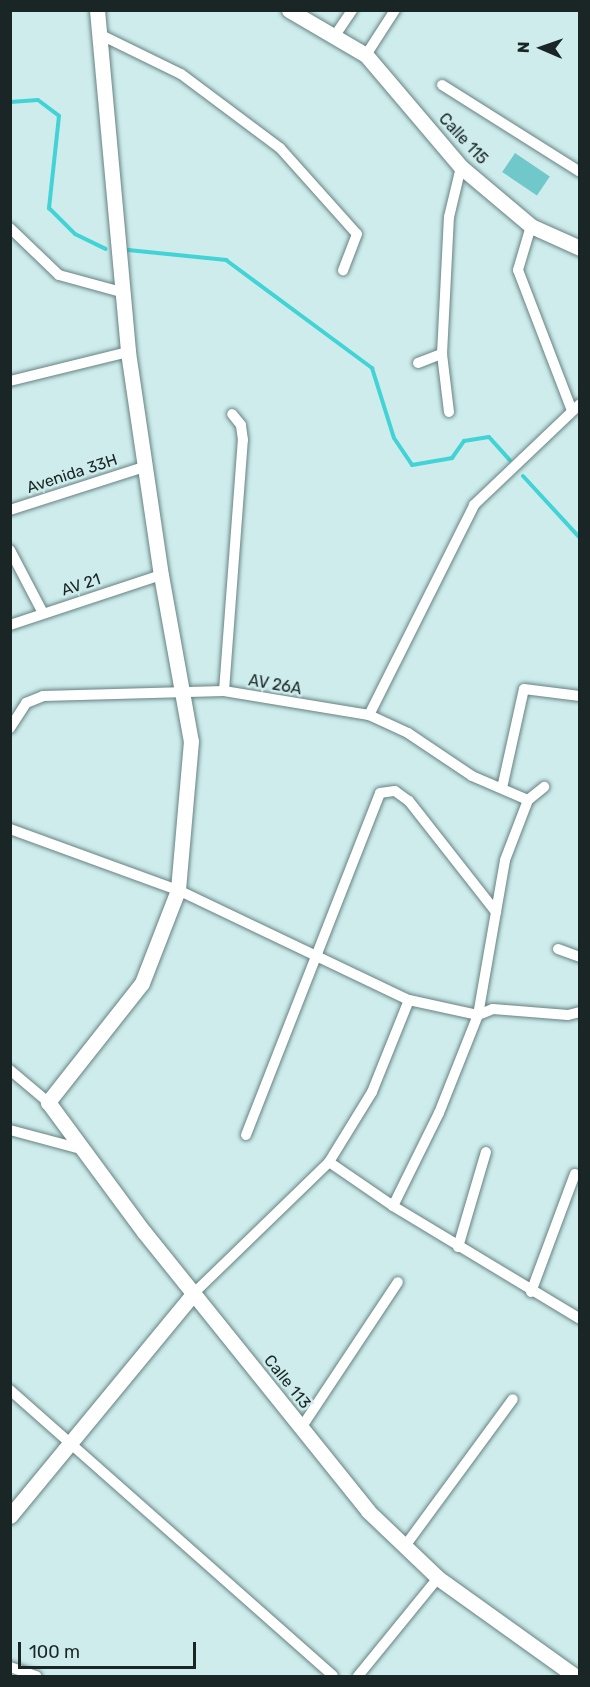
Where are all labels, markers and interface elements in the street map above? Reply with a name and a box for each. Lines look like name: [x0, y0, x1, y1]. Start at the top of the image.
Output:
north arrow: [512, 18, 572, 78]
text: N: [514, 41, 533, 53]
street label: Calle 115: [434, 109, 492, 169]
street label: Avenida 33H: [24, 450, 120, 498]
street label: AV 21: [59, 570, 103, 600]
street label: AV 26A: [247, 671, 303, 699]
street label: Calle 113: [260, 1351, 314, 1413]
scale bar: [21, 1630, 200, 1668]
text: 100 m: [29, 1641, 80, 1663]

